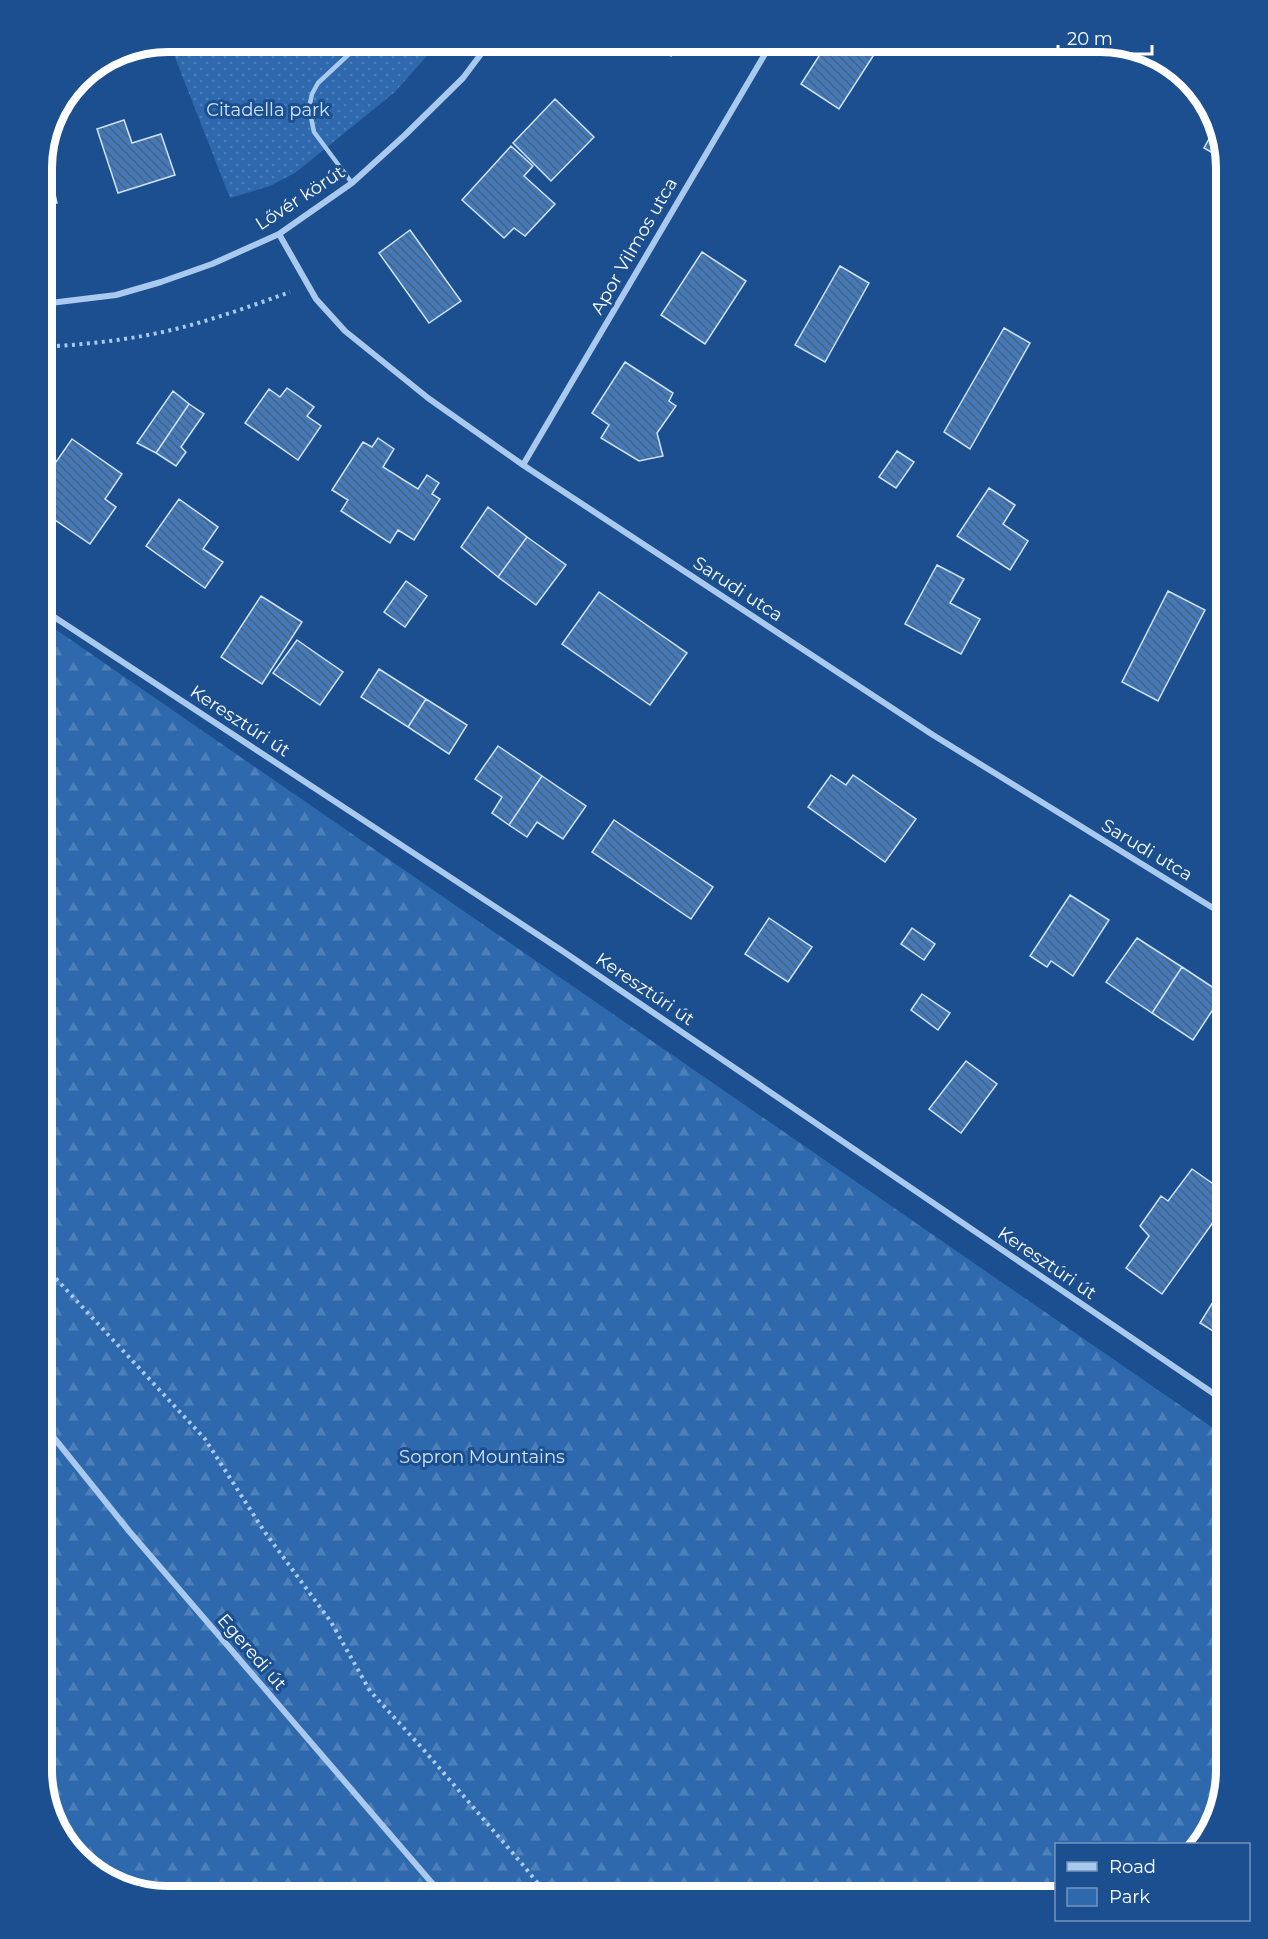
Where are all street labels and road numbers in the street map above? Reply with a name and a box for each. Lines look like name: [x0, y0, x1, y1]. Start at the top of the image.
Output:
street label: Lővér körút: [251, 161, 349, 235]
street label: Apor Vilmos utca: [586, 174, 682, 318]
street label: Sarudi utca: [689, 552, 787, 626]
street label: Keresztúri út: [186, 681, 294, 761]
street label: Sarudi utca: [1097, 814, 1197, 886]
street label: Keresztúri út: [591, 948, 699, 1030]
street label: Keresztúri út: [993, 1222, 1101, 1304]
street label: Egeredi út: [213, 1609, 291, 1695]

